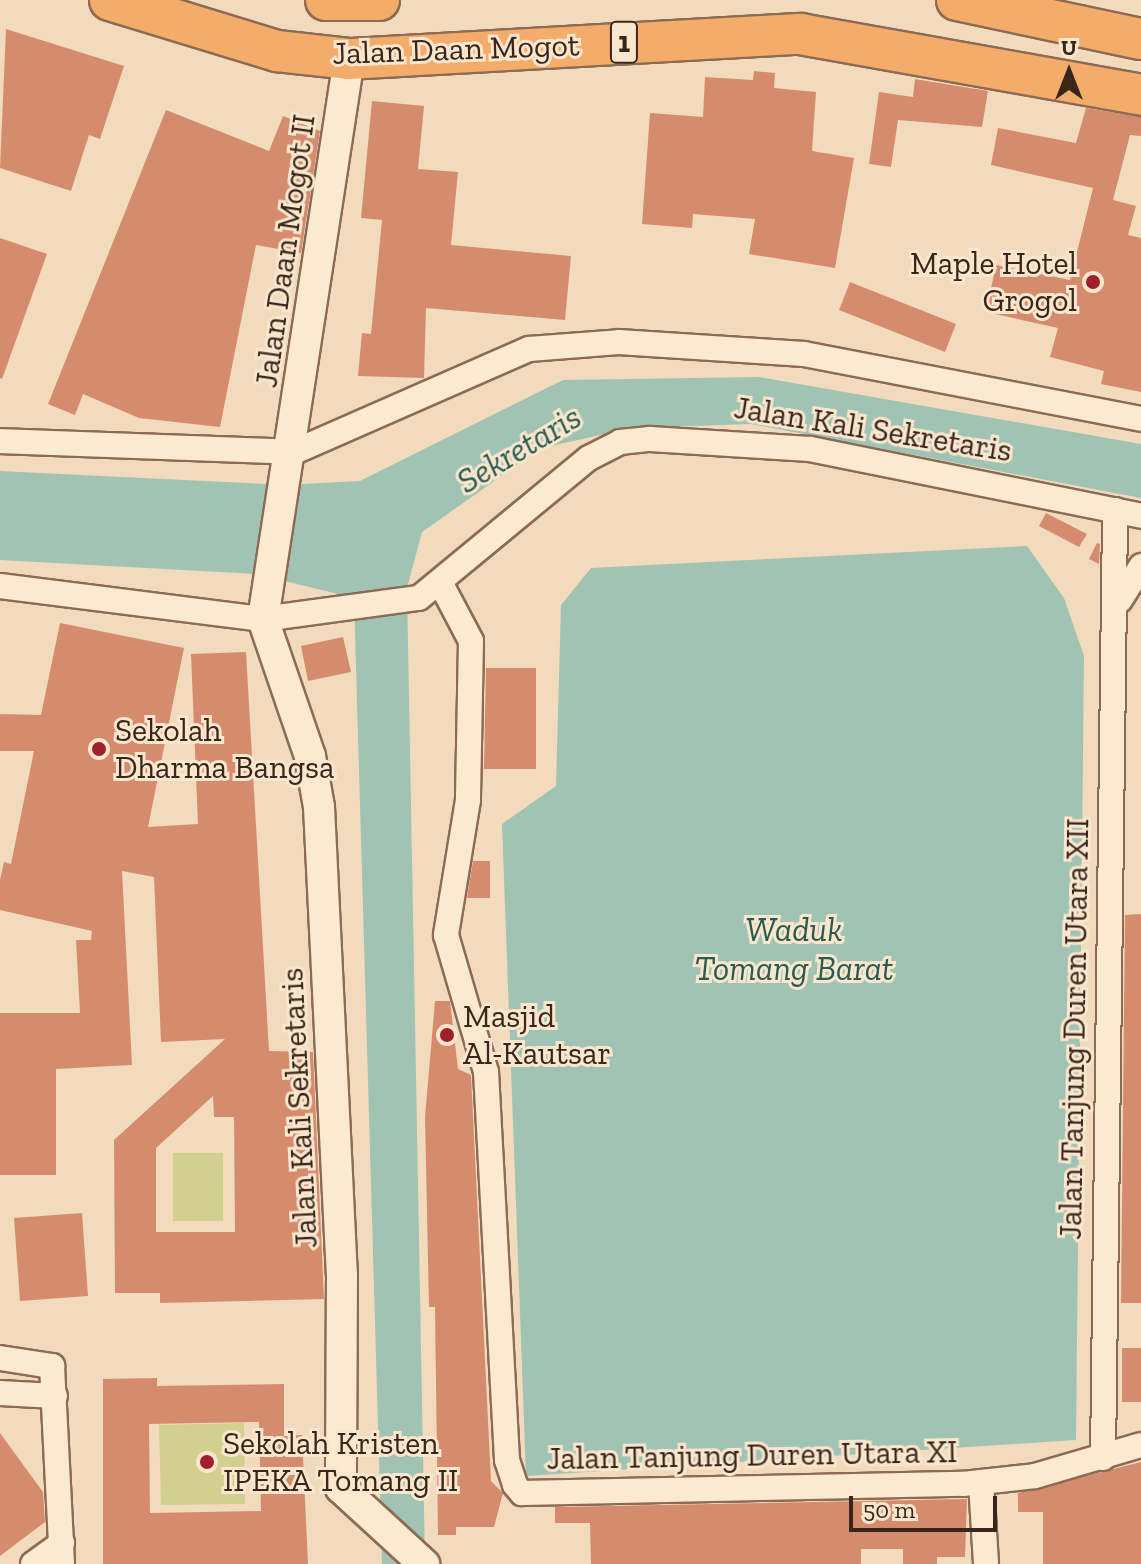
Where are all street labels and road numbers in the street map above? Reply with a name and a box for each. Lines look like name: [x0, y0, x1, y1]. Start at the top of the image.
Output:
road number: 1: [608, 16, 640, 68]
street label: Jalan Daan Mogot: [332, 25, 580, 73]
street label: Jalan Daan Mogot II: [247, 112, 323, 390]
street label: Jalan Kali Sekretaris: [731, 388, 1015, 470]
street label: Jalan Tanjung Duren Utara XII: [1051, 818, 1097, 1240]
street label: Jalan Kali Sekretaris: [272, 967, 326, 1249]
street label: Jalan Tanjung Duren Utara XI: [546, 1432, 958, 1478]

